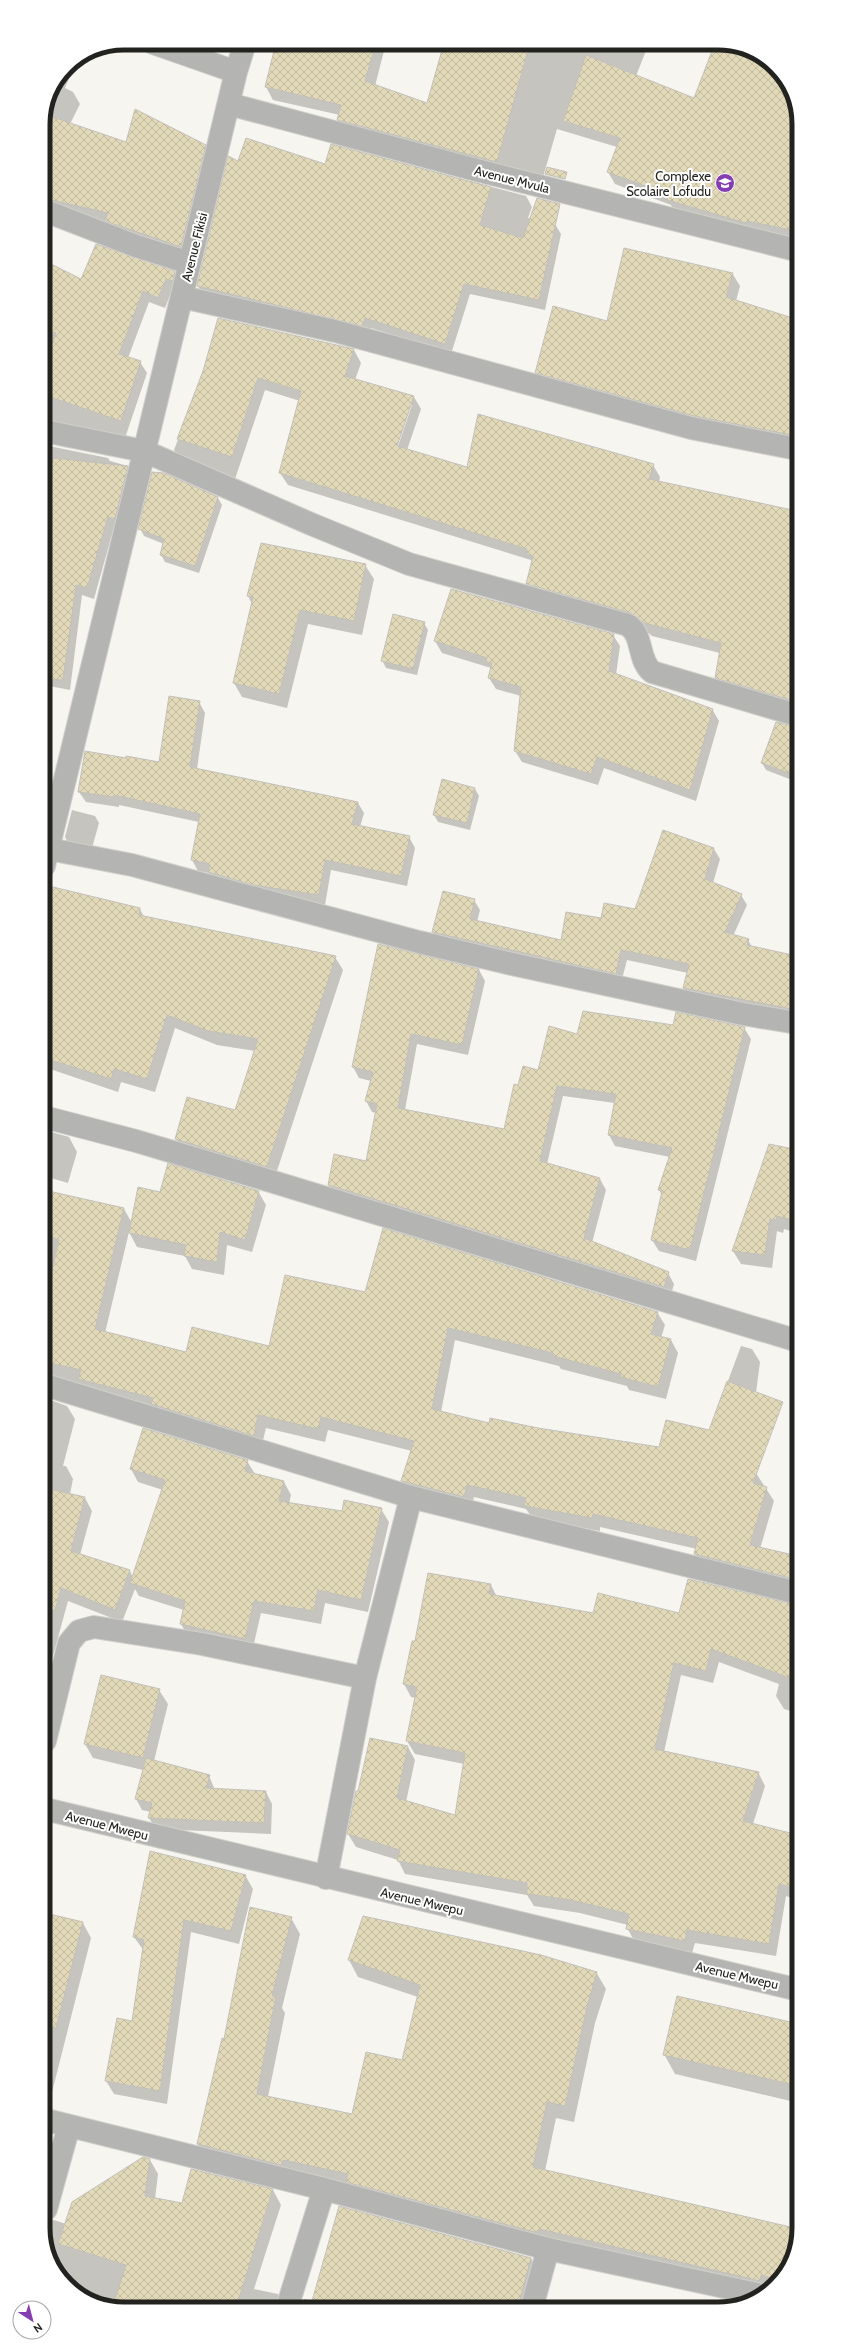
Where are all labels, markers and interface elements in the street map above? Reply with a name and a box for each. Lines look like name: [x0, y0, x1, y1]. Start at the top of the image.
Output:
street label: Avenue Mvula: [473, 162, 552, 196]
place label: Complexe Scolaire Lofudu: [626, 168, 711, 199]
school or university icon: Complexe Scolaire Lofudu: [714, 172, 736, 194]
street label: Avenue Fikisi: [178, 211, 210, 283]
street label: Avenue Mwepu: [64, 1807, 150, 1843]
street label: Avenue Mwepu: [379, 1884, 465, 1918]
street label: Avenue Mwepu: [694, 1958, 780, 1992]
north arrow: [12, 2300, 52, 2340]
text: N: [31, 2320, 45, 2336]

